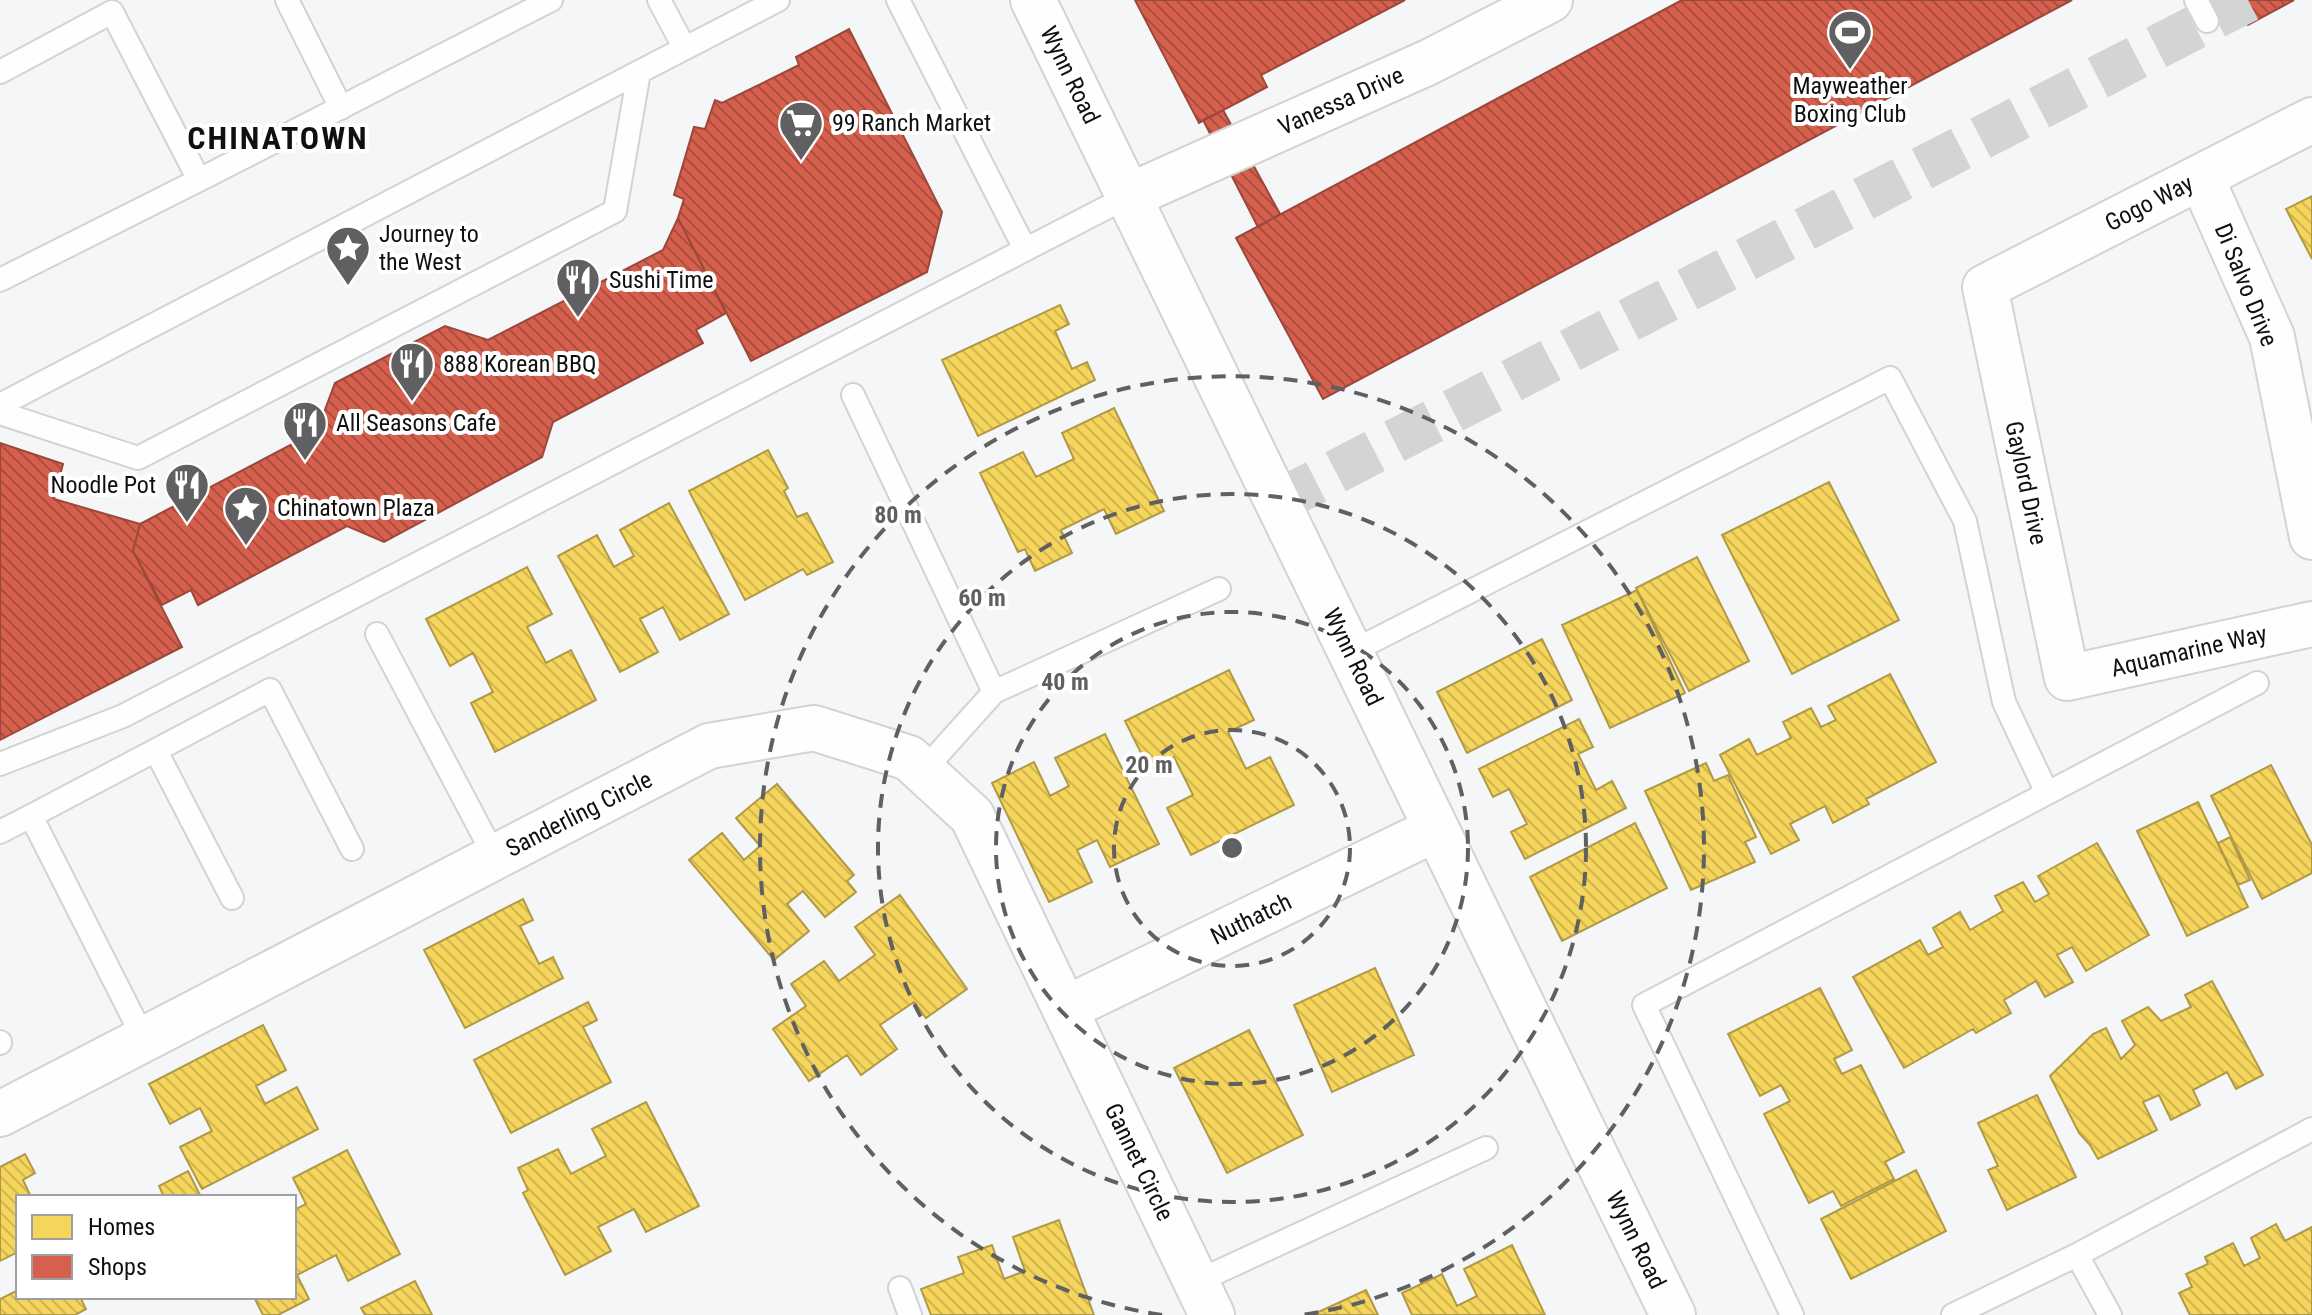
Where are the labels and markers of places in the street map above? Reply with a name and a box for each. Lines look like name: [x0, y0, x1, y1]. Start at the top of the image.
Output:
sports icon: Mayweather Boxing Club: [1826, 8, 1874, 71]
place label: Mayweather Boxing Club: [1792, 72, 1908, 128]
supermarket icon: 99 Ranch Market: [777, 99, 825, 162]
place label: 99 Ranch Market: [832, 109, 991, 137]
place label: Journey to the West: [379, 220, 479, 276]
place icon: Journey to the West: [324, 224, 372, 287]
restaurant icon: Sushi Time: [554, 256, 602, 319]
place label: Sushi Time: [609, 266, 713, 294]
restaurant icon: 888 Korean BBQ: [388, 340, 436, 403]
place label: 888 Korean BBQ: [443, 350, 596, 378]
restaurant icon: All Seasons Cafe: [281, 399, 329, 462]
place label: All Seasons Cafe: [336, 409, 496, 437]
restaurant icon: Noodle Pot: [163, 461, 211, 524]
place label: Noodle Pot: [51, 471, 156, 499]
place icon: Chinatown Plaza: [222, 484, 270, 547]
place label: Chinatown Plaza: [277, 494, 435, 522]
centre of rings: [1218, 834, 1246, 862]

